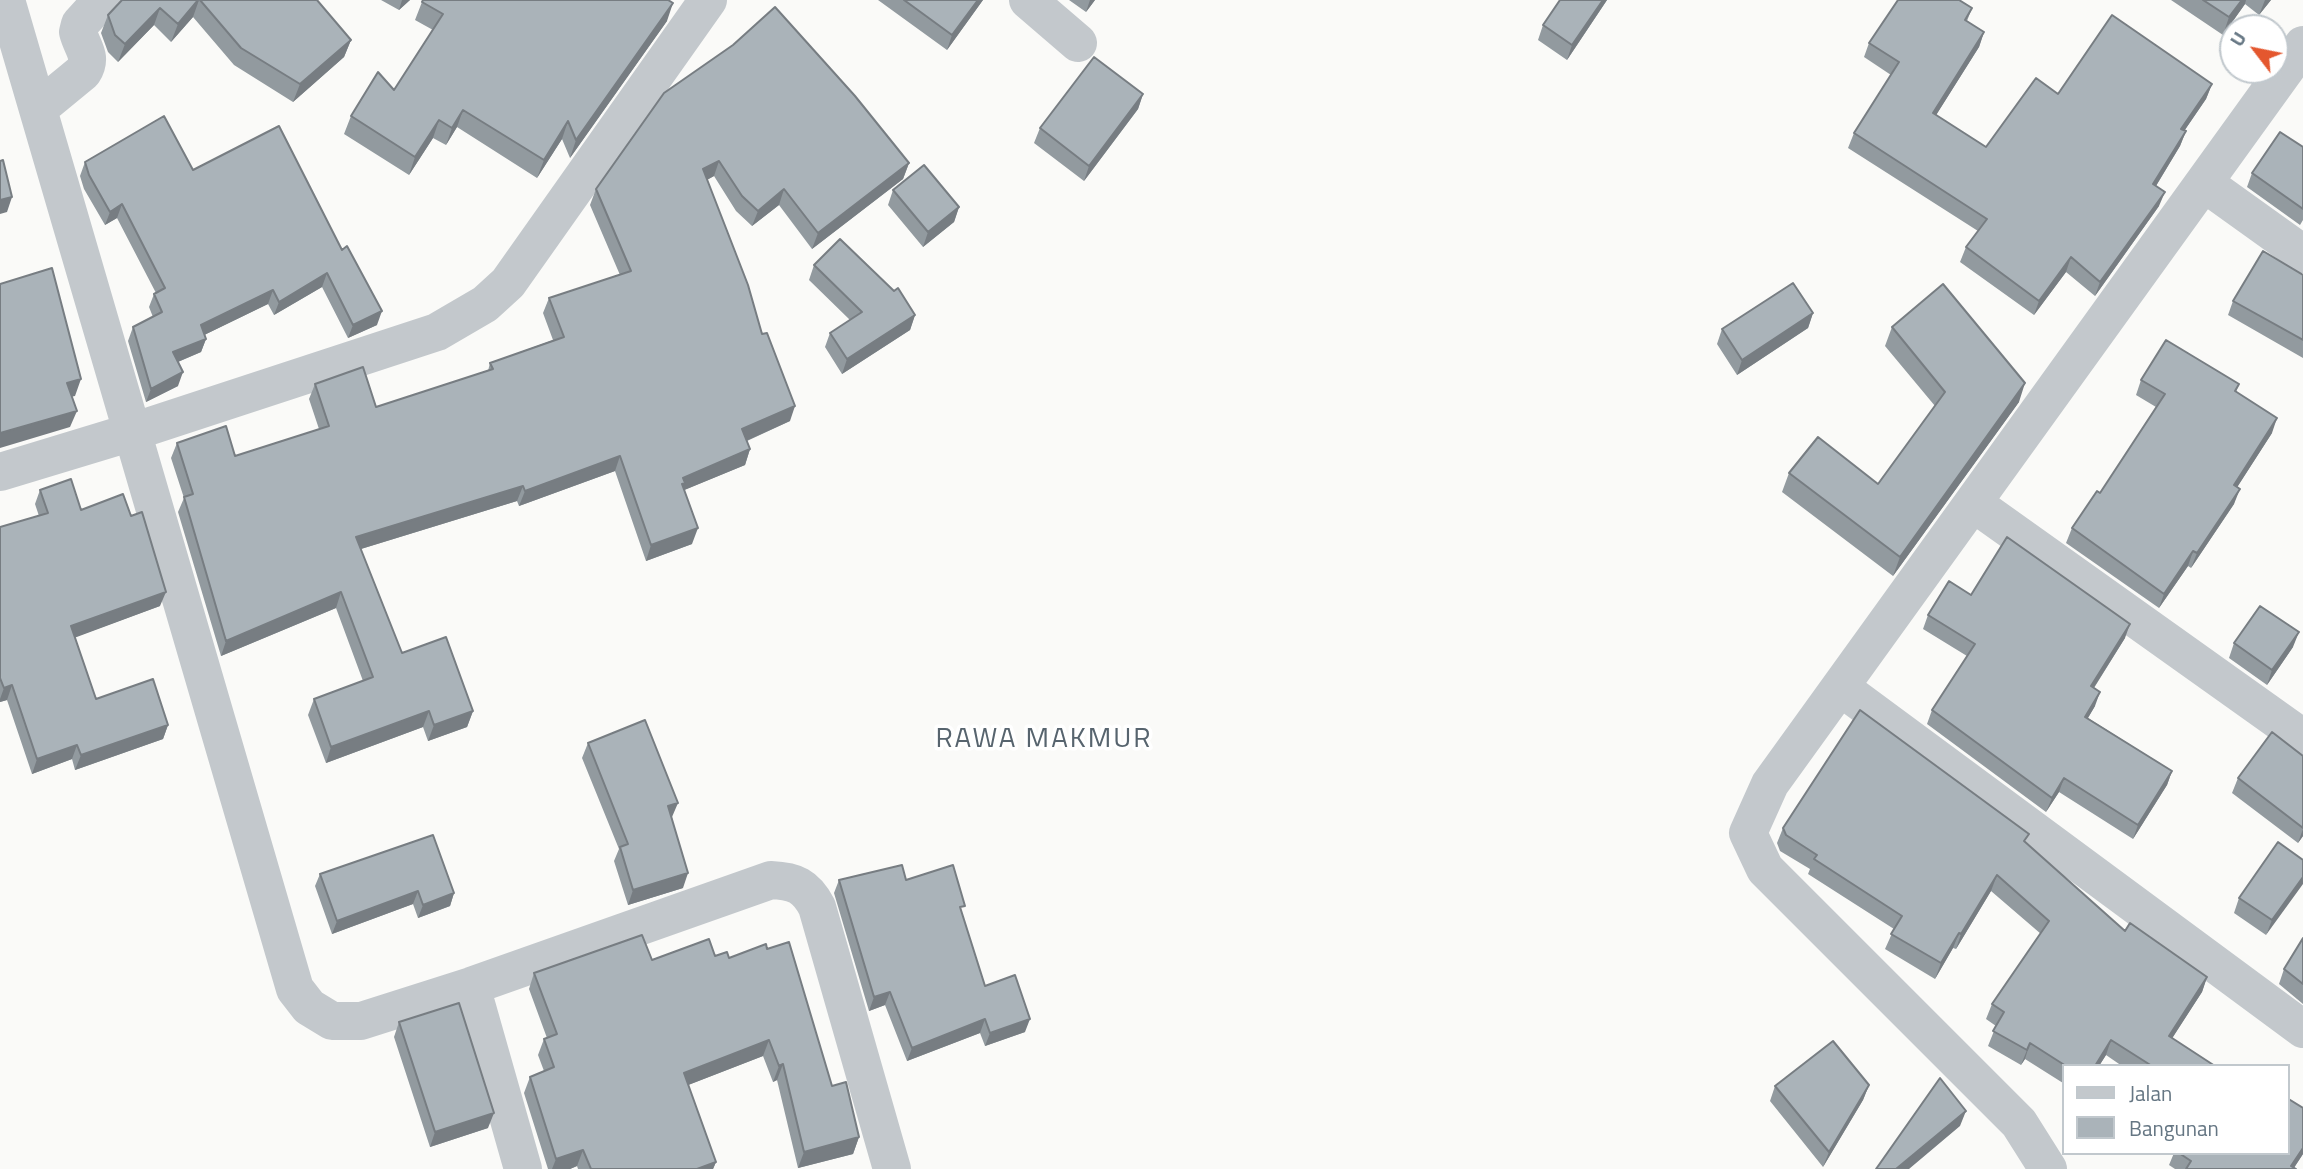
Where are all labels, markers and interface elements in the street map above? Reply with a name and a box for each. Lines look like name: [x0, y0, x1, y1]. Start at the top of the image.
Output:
north arrow: [2219, 14, 2289, 84]
text: U: [2222, 26, 2253, 52]
district label: RAWA MAKMUR: [937, 723, 1151, 757]
legend: [2062, 1064, 2289, 1155]
text: Jalan: [2129, 1077, 2172, 1109]
text: Bangunan: [2129, 1112, 2219, 1144]

